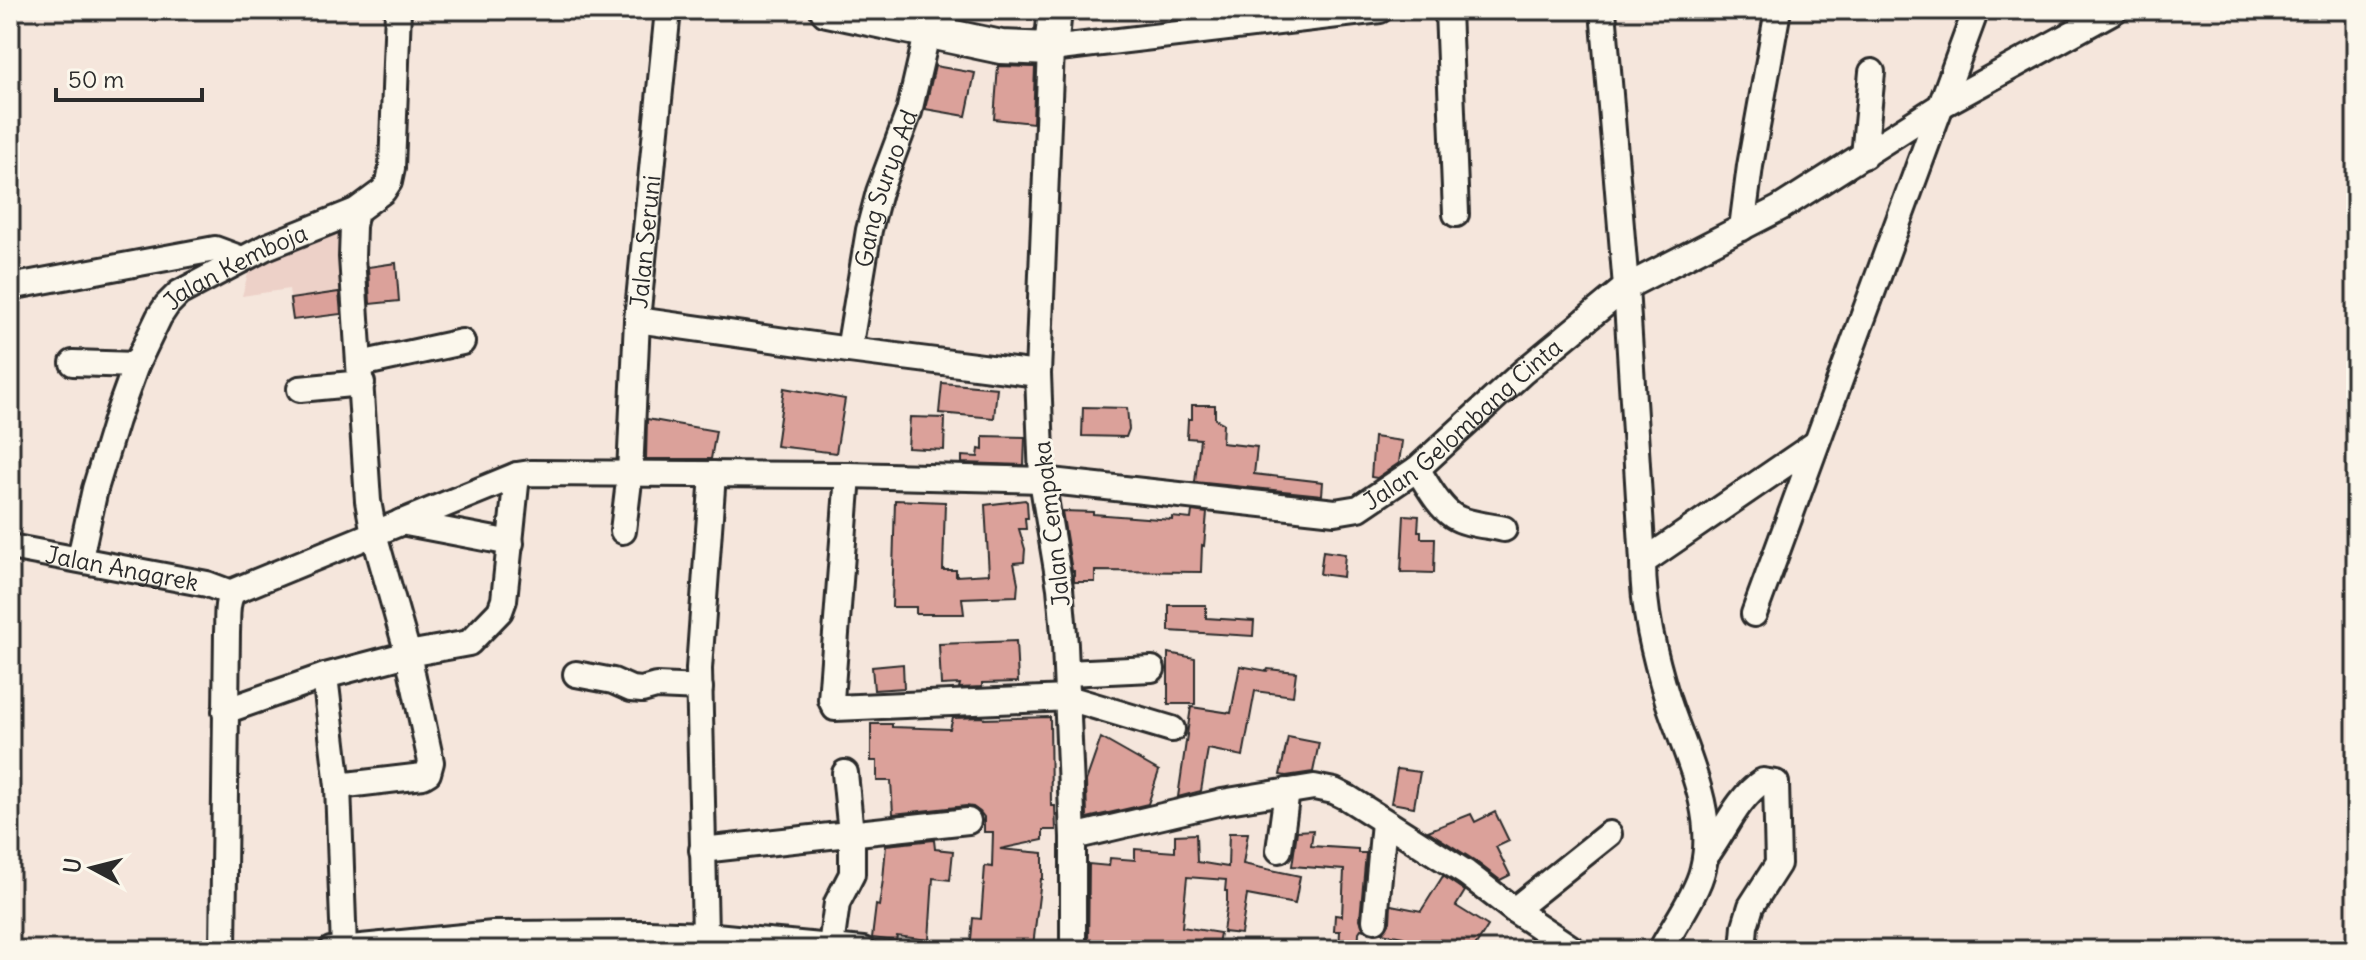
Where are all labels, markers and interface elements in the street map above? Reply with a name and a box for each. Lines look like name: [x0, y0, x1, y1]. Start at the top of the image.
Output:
scale bar: [56, 52, 202, 102]
text: 50 m: [68, 64, 124, 94]
street label: Gang Suryo Ad: [848, 105, 924, 269]
street label: Jalan Seruni: [623, 174, 666, 310]
street label: Jalan Kemboja: [156, 217, 312, 316]
street label: Jalan Gelombang Cinta: [1357, 331, 1568, 516]
street label: Jalan Cempaka: [1026, 439, 1076, 609]
street label: Jalan Anggrek: [43, 539, 201, 597]
north arrow: [52, 828, 132, 908]
text: U: [57, 856, 87, 875]

